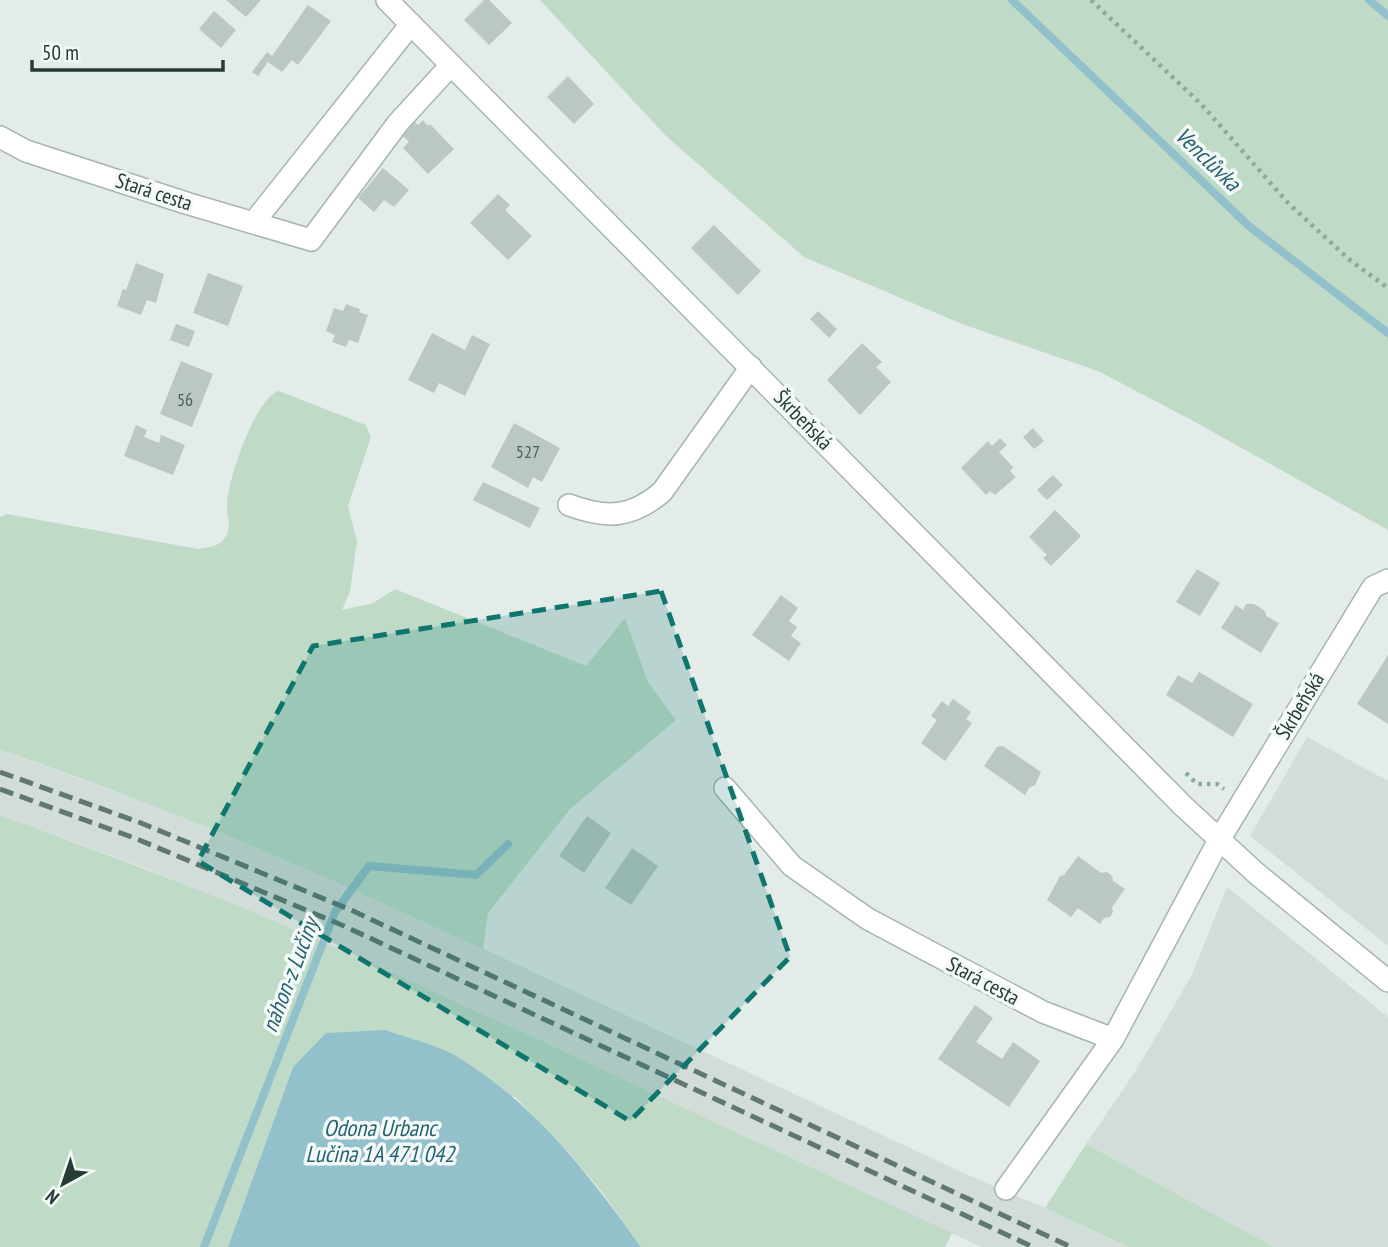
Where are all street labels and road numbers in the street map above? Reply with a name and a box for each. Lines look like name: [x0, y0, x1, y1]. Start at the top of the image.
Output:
street label: Stará cesta: [112, 167, 196, 217]
street label: Škrbeňská: [768, 384, 839, 455]
street label: Škrbeňská: [1269, 667, 1330, 744]
street label: Stará cesta: [942, 950, 1024, 1011]

